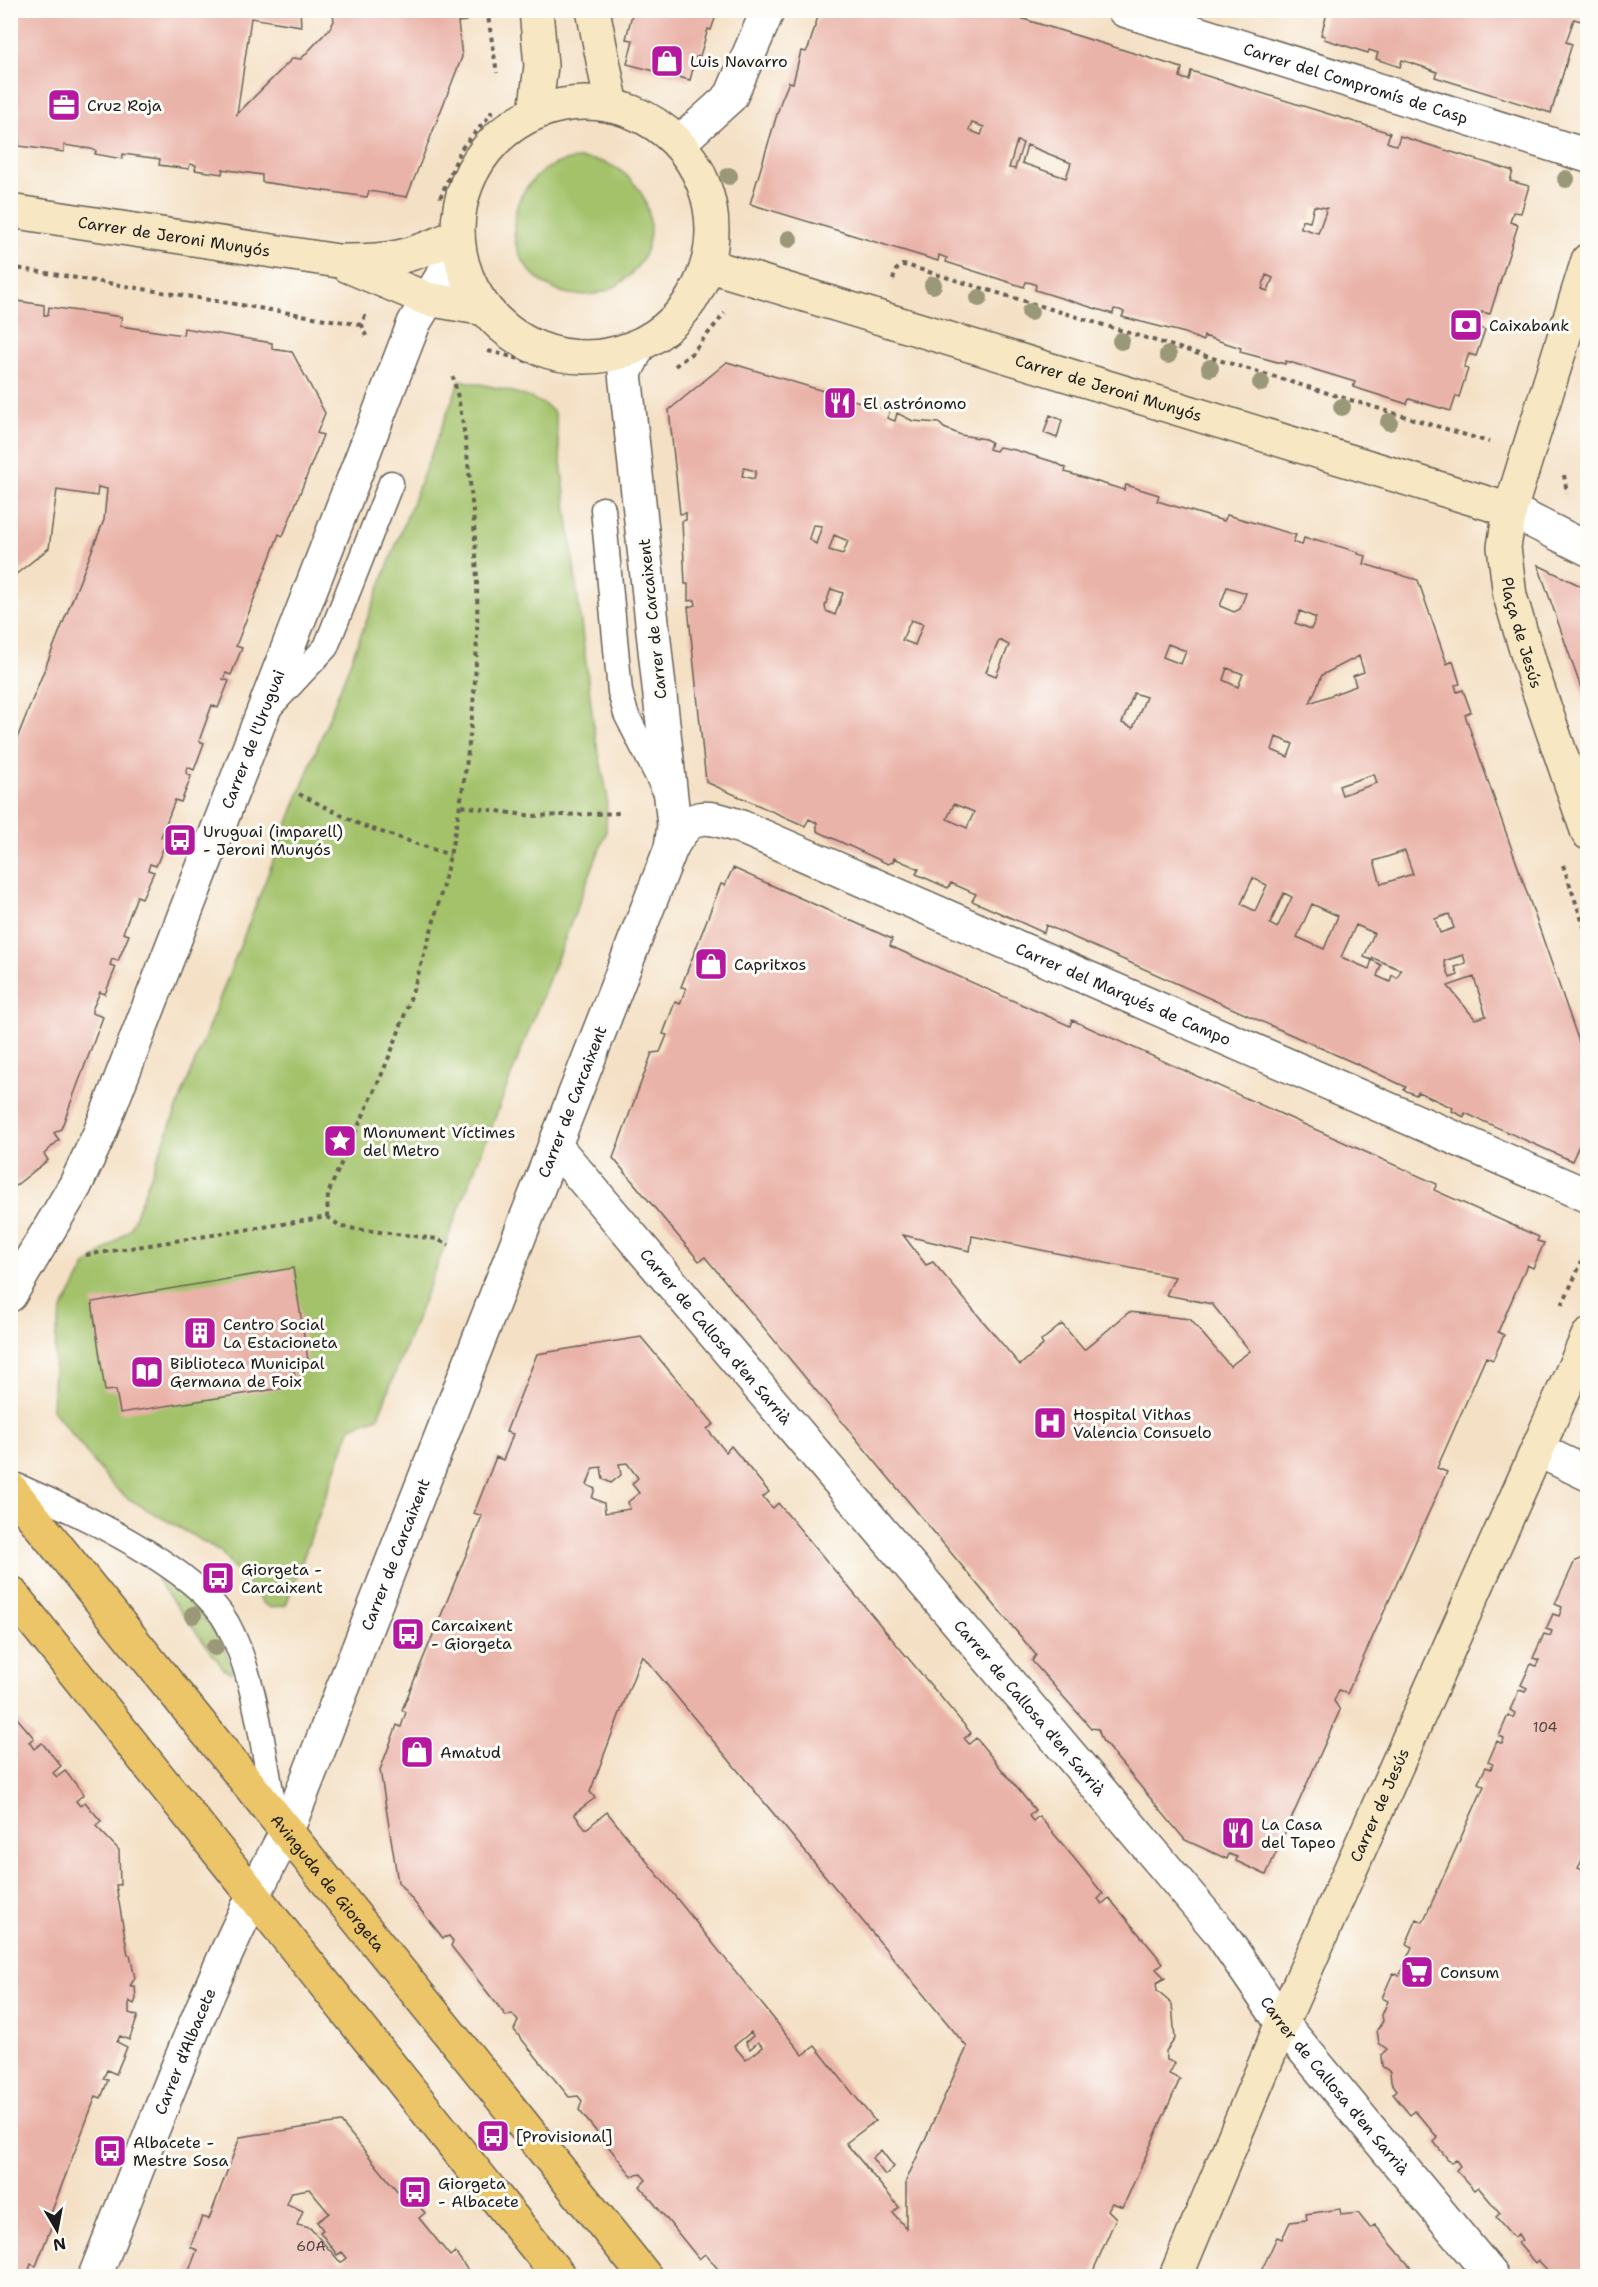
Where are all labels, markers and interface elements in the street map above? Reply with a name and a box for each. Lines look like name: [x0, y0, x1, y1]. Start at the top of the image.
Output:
street label: Carrer del Compromís de Casp: [1241, 38, 1471, 129]
shop icon: Luis Navarro: [649, 43, 685, 79]
place label: Luis Navarro: [690, 51, 788, 72]
office icon: Cruz Roja: [46, 87, 82, 123]
place label: Cruz Roja: [87, 95, 162, 116]
street label: Carrer de Jeroni Munyós: [76, 211, 272, 262]
bank icon: Caixabank: [1448, 307, 1484, 343]
place label: Caixabank: [1489, 315, 1569, 336]
street label: Carrer de Jeroni Munyós: [1013, 350, 1205, 426]
restaurant icon: El astrónomo: [822, 385, 858, 421]
place label: El astrónomo: [863, 393, 967, 414]
street label: Carrer de Carcaixent: [634, 538, 671, 700]
street label: Plaça de Jesús: [1497, 576, 1547, 691]
street label: Carrer de l'Uruguai: [217, 667, 290, 812]
place label: Uruguai (imparell) - Jeroni Munyós: [203, 821, 343, 860]
bus stop icon: Uruguai (imparell) - Jeroni Munyós: [162, 822, 198, 858]
street label: Carrer del Marqués de Campo: [1012, 938, 1234, 1050]
shop icon: Capritxos: [693, 946, 729, 982]
place label: Capritxos: [734, 954, 806, 975]
street label: Carrer de Carcaixent: [533, 1023, 612, 1181]
place label: Monument Víctimes del Metro: [363, 1122, 515, 1161]
place icon: Monument Víctimes del Metro: [322, 1123, 358, 1159]
street label: Carrer de Callosa d'en Sarrià: [635, 1244, 796, 1429]
place label: Centro Social La Estacioneta: [223, 1314, 338, 1353]
building icon: Centro Social La Estacioneta: [182, 1315, 218, 1351]
place label: Biblioteca Municipal Germana de Foix: [170, 1353, 325, 1392]
library icon: Biblioteca Municipal Germana de Foix: [129, 1354, 165, 1390]
place label: Hospital Vithas Valencia Consuelo: [1073, 1404, 1212, 1443]
hospital icon: Hospital Vithas Valencia Consuelo: [1032, 1405, 1068, 1441]
street label: Carrer de Carcaixent: [356, 1476, 435, 1634]
place label: Giorgeta - Carcaixent: [241, 1559, 323, 1598]
bus stop icon: Giorgeta - Carcaixent: [200, 1560, 236, 1596]
place label: Carcaixent - Giorgeta: [431, 1615, 513, 1654]
street label: Carrer de Callosa d'en Sarrià: [949, 1615, 1110, 1800]
bus stop icon: Carcaixent - Giorgeta: [390, 1616, 426, 1652]
house number: 104: [1533, 1718, 1558, 1736]
shop icon: Amatud: [399, 1734, 435, 1770]
place label: Amatud: [440, 1742, 501, 1763]
street label: Carrer de Jesús: [1345, 1745, 1414, 1865]
street label: Avinguda de Giorgeta: [266, 1810, 390, 1956]
place label: La Casa del Tapeo: [1261, 1814, 1336, 1853]
restaurant icon: La Casa del Tapeo: [1220, 1815, 1256, 1851]
supermarket icon: Consum: [1399, 1954, 1435, 1990]
place label: Consum: [1440, 1962, 1500, 1983]
street label: Carrer d'Albacete: [150, 1985, 221, 2118]
street label: Carrer de Callosa d'en Sarrià: [1256, 1992, 1414, 2179]
bus stop icon: [Provisional]: [475, 2118, 511, 2154]
place label: [Provisional]: [516, 2126, 613, 2147]
place label: Albacete - Mestre Sosa: [133, 2132, 229, 2171]
bus stop icon: Albacete - Mestre Sosa: [92, 2133, 128, 2169]
place label: Giorgeta - Albacete: [438, 2173, 519, 2212]
bus stop icon: Giorgeta - Albacete: [397, 2174, 433, 2210]
north arrow: [27, 2200, 87, 2260]
text: N: [51, 2233, 68, 2256]
house number: 60A: [296, 2237, 326, 2255]

